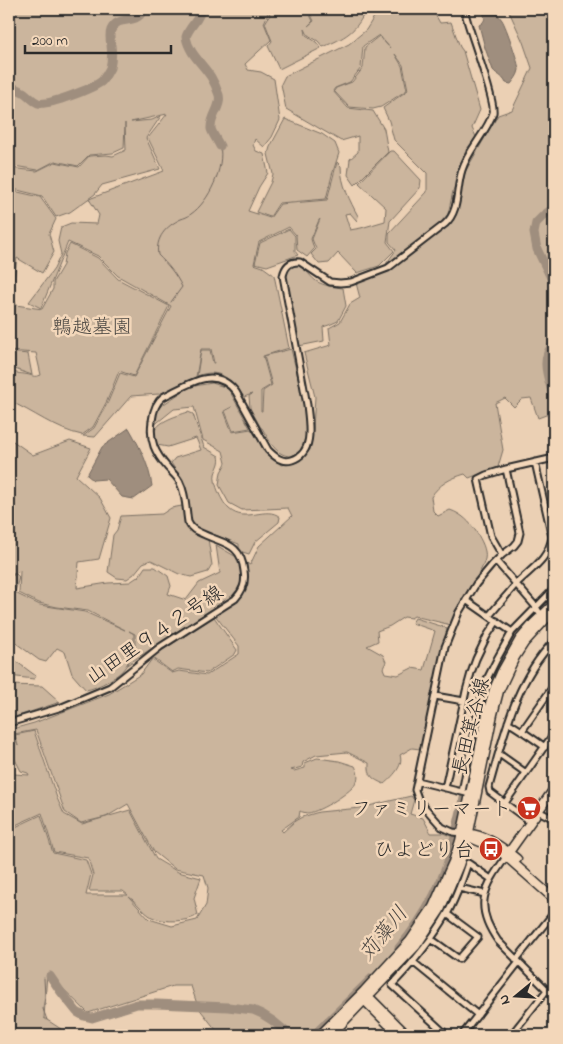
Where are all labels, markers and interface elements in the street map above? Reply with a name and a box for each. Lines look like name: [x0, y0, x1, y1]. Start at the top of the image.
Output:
scale bar: [25, 22, 171, 54]
text: 200 m: [32, 30, 68, 52]
park label: 鵯越墓園: [52, 314, 132, 343]
street label: 山田里９４２号線: [81, 579, 230, 693]
street label: 長田箕谷線: [446, 675, 499, 779]
supermarket icon: ファミリーマート: [516, 795, 542, 821]
place label: ファミリーマート: [352, 796, 512, 825]
bus stop icon: ひよどり台: [478, 836, 504, 862]
place label: ひよどり台: [374, 837, 474, 866]
water label: 苅藻川: [353, 900, 416, 968]
north arrow: [490, 972, 540, 1022]
text: N: [494, 992, 517, 1007]

